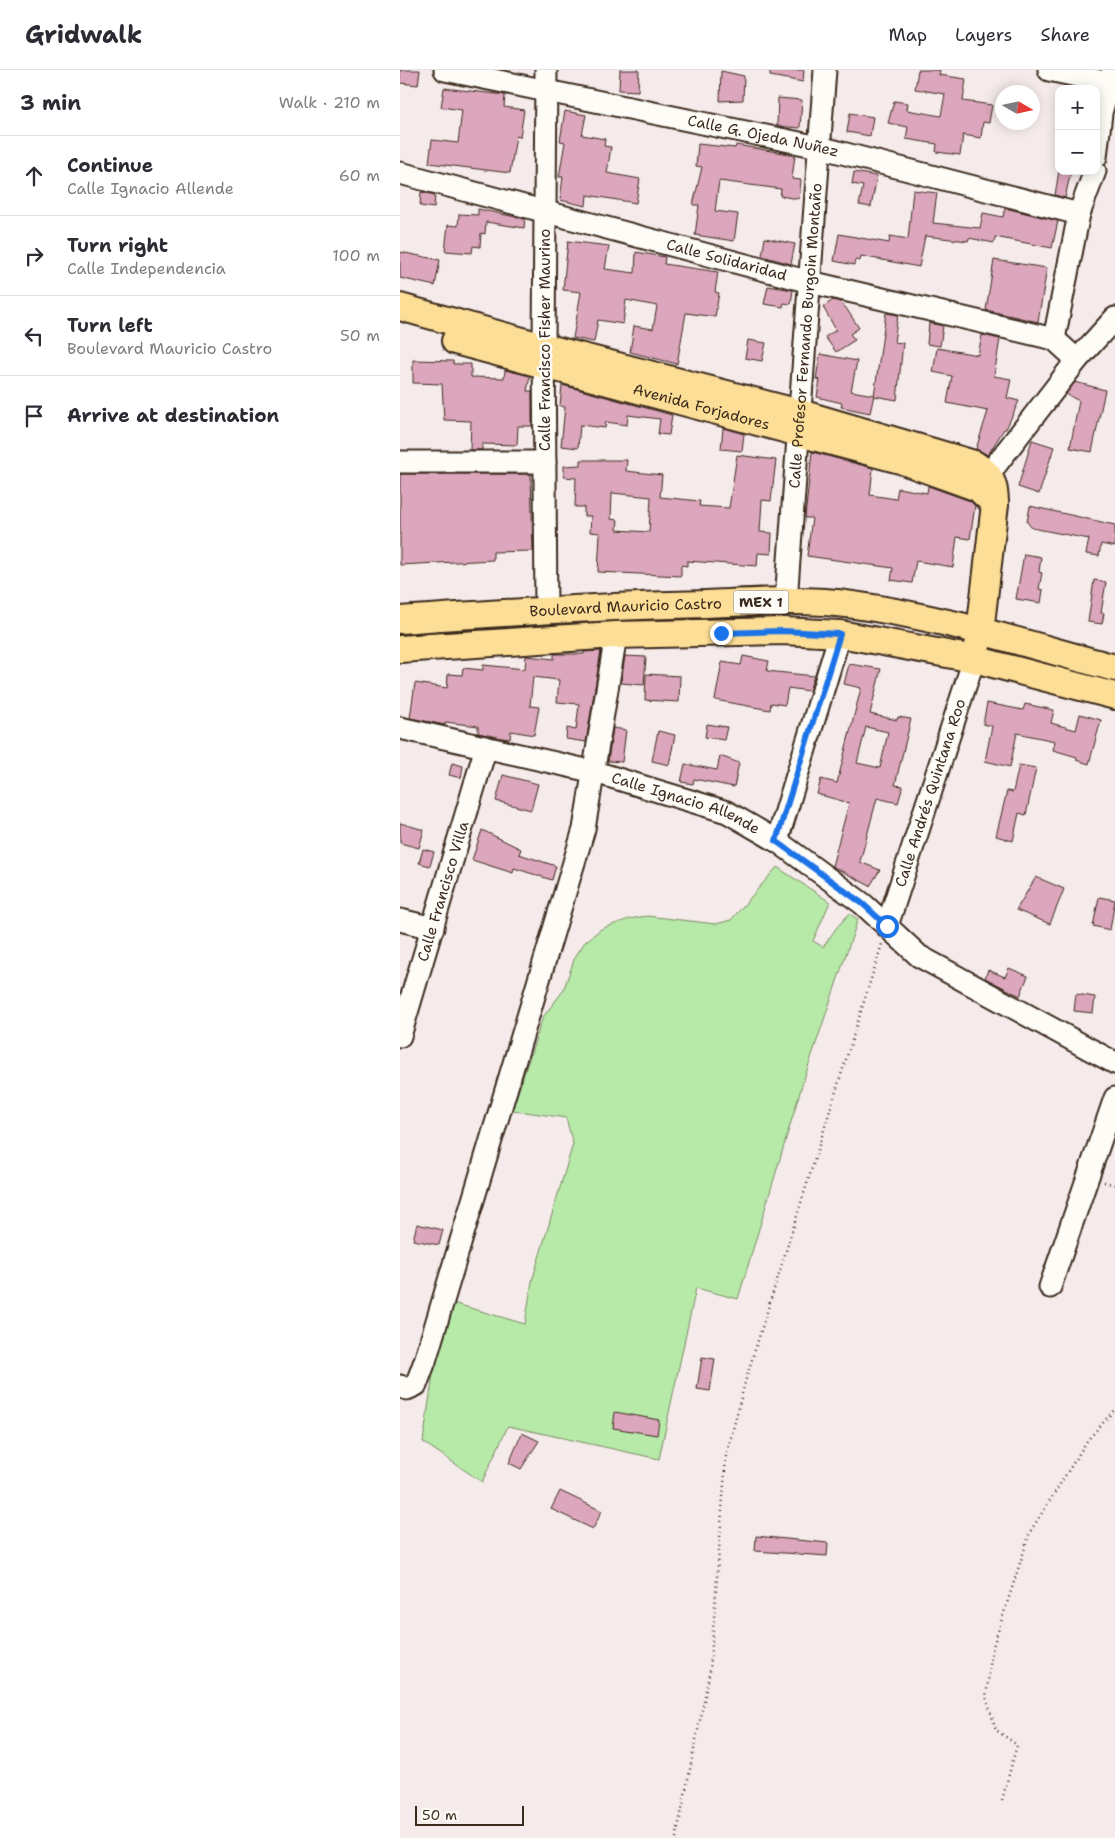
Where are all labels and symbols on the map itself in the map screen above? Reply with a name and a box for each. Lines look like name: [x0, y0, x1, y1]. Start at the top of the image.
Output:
north arrow: [995, 85, 1040, 130]
street label: Calle G. Ojeda Nuñez: [686, 110, 841, 162]
street label: Calle Profesor Fernando Burgoin Montaño: [784, 182, 827, 489]
street label: Calle Francisco Fisher Maurino: [535, 229, 555, 451]
street label: Calle Solidaridad: [664, 234, 790, 286]
street label: Avenida Forjadores: [631, 379, 772, 435]
road number: MEX 1: [734, 590, 788, 614]
street label: Boulevard Mauricio Castro: [529, 593, 722, 621]
route end: [710, 622, 733, 645]
street label: Calle Andrés Quintana Roo: [890, 696, 970, 890]
street label: Calle Ignacio Allende: [609, 768, 764, 839]
street label: Calle Francisco Villa: [413, 818, 474, 964]
route start: [876, 915, 899, 938]
scale bar: [415, 1803, 524, 1826]

